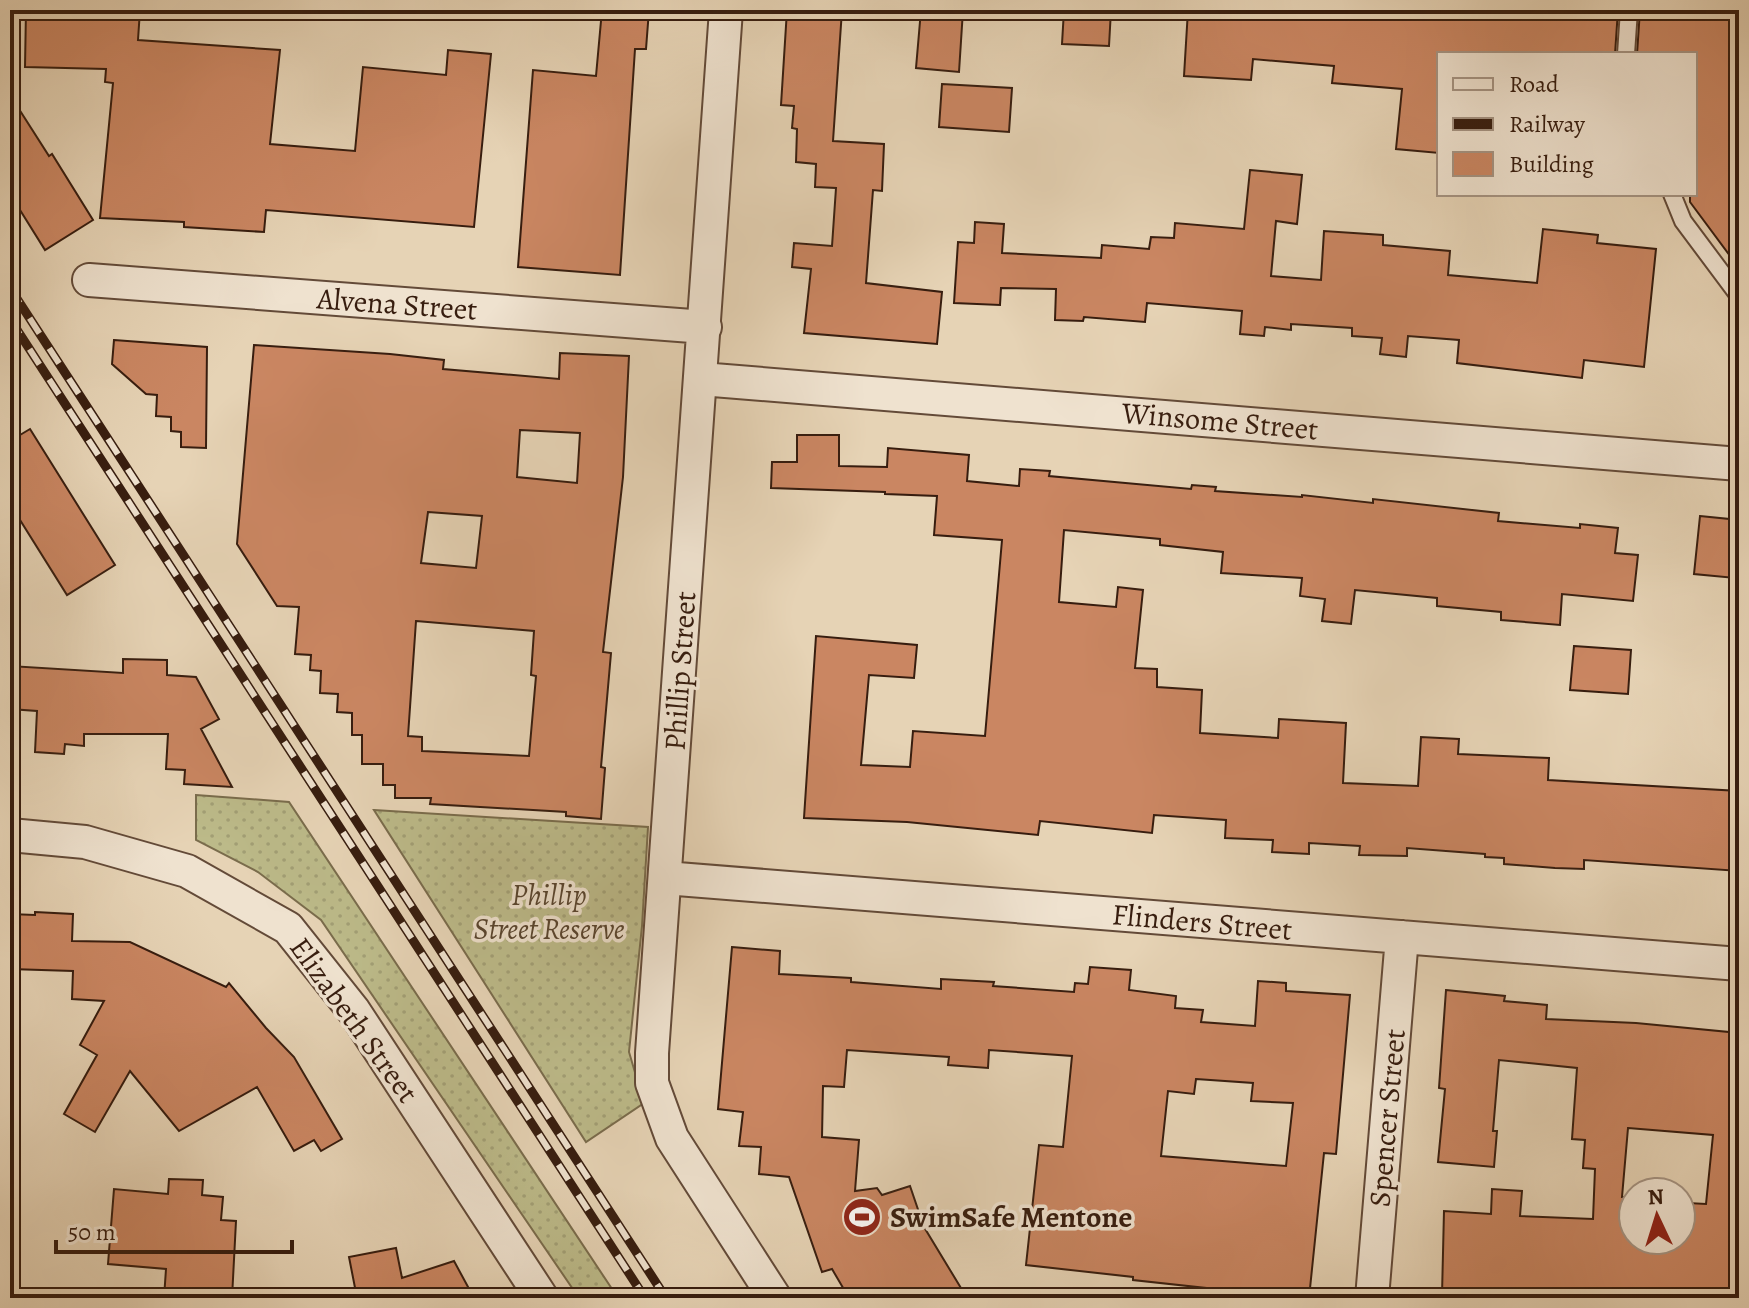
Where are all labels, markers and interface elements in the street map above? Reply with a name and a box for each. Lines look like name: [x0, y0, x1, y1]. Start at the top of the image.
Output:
legend: [1437, 52, 1697, 196]
text: Road: [1509, 68, 1559, 100]
text: Railway: [1509, 108, 1585, 140]
text: Building: [1509, 148, 1594, 180]
street label: Alvena Street: [314, 278, 479, 330]
street label: Winsome Street: [1119, 392, 1320, 450]
street label: Phillip Street: [654, 590, 706, 752]
park label: Phillip Street Reserve: [473, 875, 625, 949]
street label: Flinders Street: [1110, 894, 1294, 950]
street label: Elizabeth Street: [280, 929, 428, 1111]
street label: Spencer Street: [1359, 1027, 1415, 1209]
north arrow: [1617, 1176, 1697, 1256]
text: N: [1647, 1182, 1665, 1213]
sports icon: SwimSafe Mentone: [841, 1196, 883, 1238]
place label: SwimSafe Mentone: [890, 1197, 1132, 1237]
scale bar: [56, 1204, 292, 1254]
text: 50 m: [68, 1216, 116, 1248]

